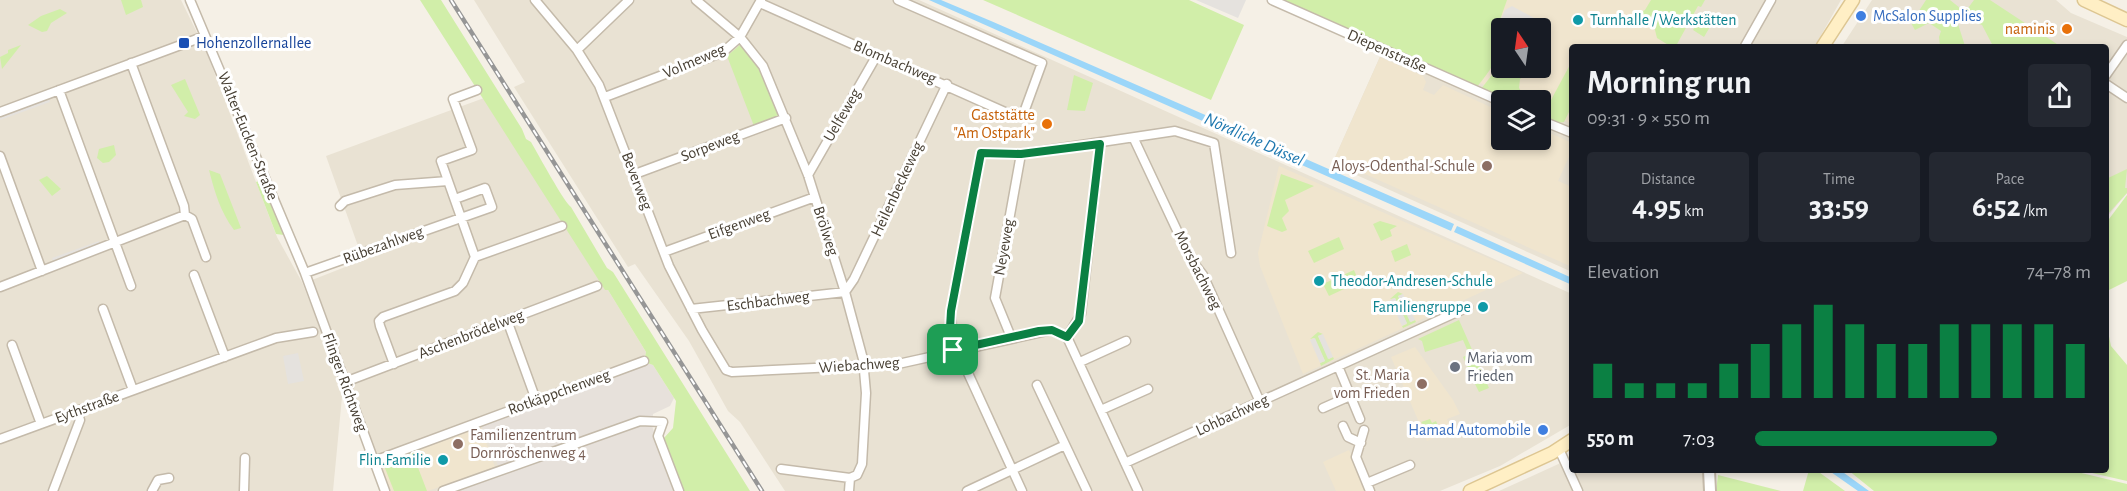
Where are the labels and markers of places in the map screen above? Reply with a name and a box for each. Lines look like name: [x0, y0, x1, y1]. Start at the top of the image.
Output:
place label: McSalon Supplies: [1873, 8, 1982, 24]
marker: McSalon Supplies: [1854, 9, 1868, 23]
place label: Turnhalle / Werkstätten: [1590, 12, 1736, 28]
marker: Turnhalle / Werkstätten: [1571, 13, 1585, 27]
place label: naminis: [2005, 21, 2055, 37]
marker: naminis: [2060, 22, 2074, 36]
place label: Hohenzollernallee: [196, 35, 311, 51]
marker: Hohenzollernallee: [177, 36, 191, 50]
place label: Gaststätte "Am Ostpark": [953, 107, 1035, 141]
marker: Gaststätte "Am Ostpark": [1040, 117, 1054, 131]
place label: Aloys-Odenthal-Schule: [1332, 158, 1475, 175]
marker: Aloys-Odenthal-Schule: [1480, 159, 1494, 173]
place label: Theodor-Andresen-Schule: [1331, 273, 1493, 289]
marker: Theodor-Andresen-Schule: [1312, 274, 1326, 288]
place label: Familiengruppe: [1372, 299, 1471, 315]
marker: Familiengruppe: [1476, 300, 1490, 314]
pin: [927, 324, 978, 375]
place label: Maria vom Frieden: [1467, 350, 1533, 384]
marker: Maria vom Frieden: [1448, 360, 1462, 374]
place label: St. Maria vom Frieden: [1334, 367, 1410, 401]
marker: St. Maria vom Frieden: [1415, 377, 1429, 391]
place label: Hamad Automobile: [1408, 422, 1531, 438]
marker: Hamad Automobile: [1536, 423, 1550, 437]
place label: Familienzentrum Dornröschenweg 4: [470, 427, 586, 461]
marker: Familienzentrum Dornröschenweg 4: [451, 437, 465, 451]
place label: Flin.Familie: [359, 452, 431, 468]
marker: Flin.Familie: [436, 453, 450, 467]

